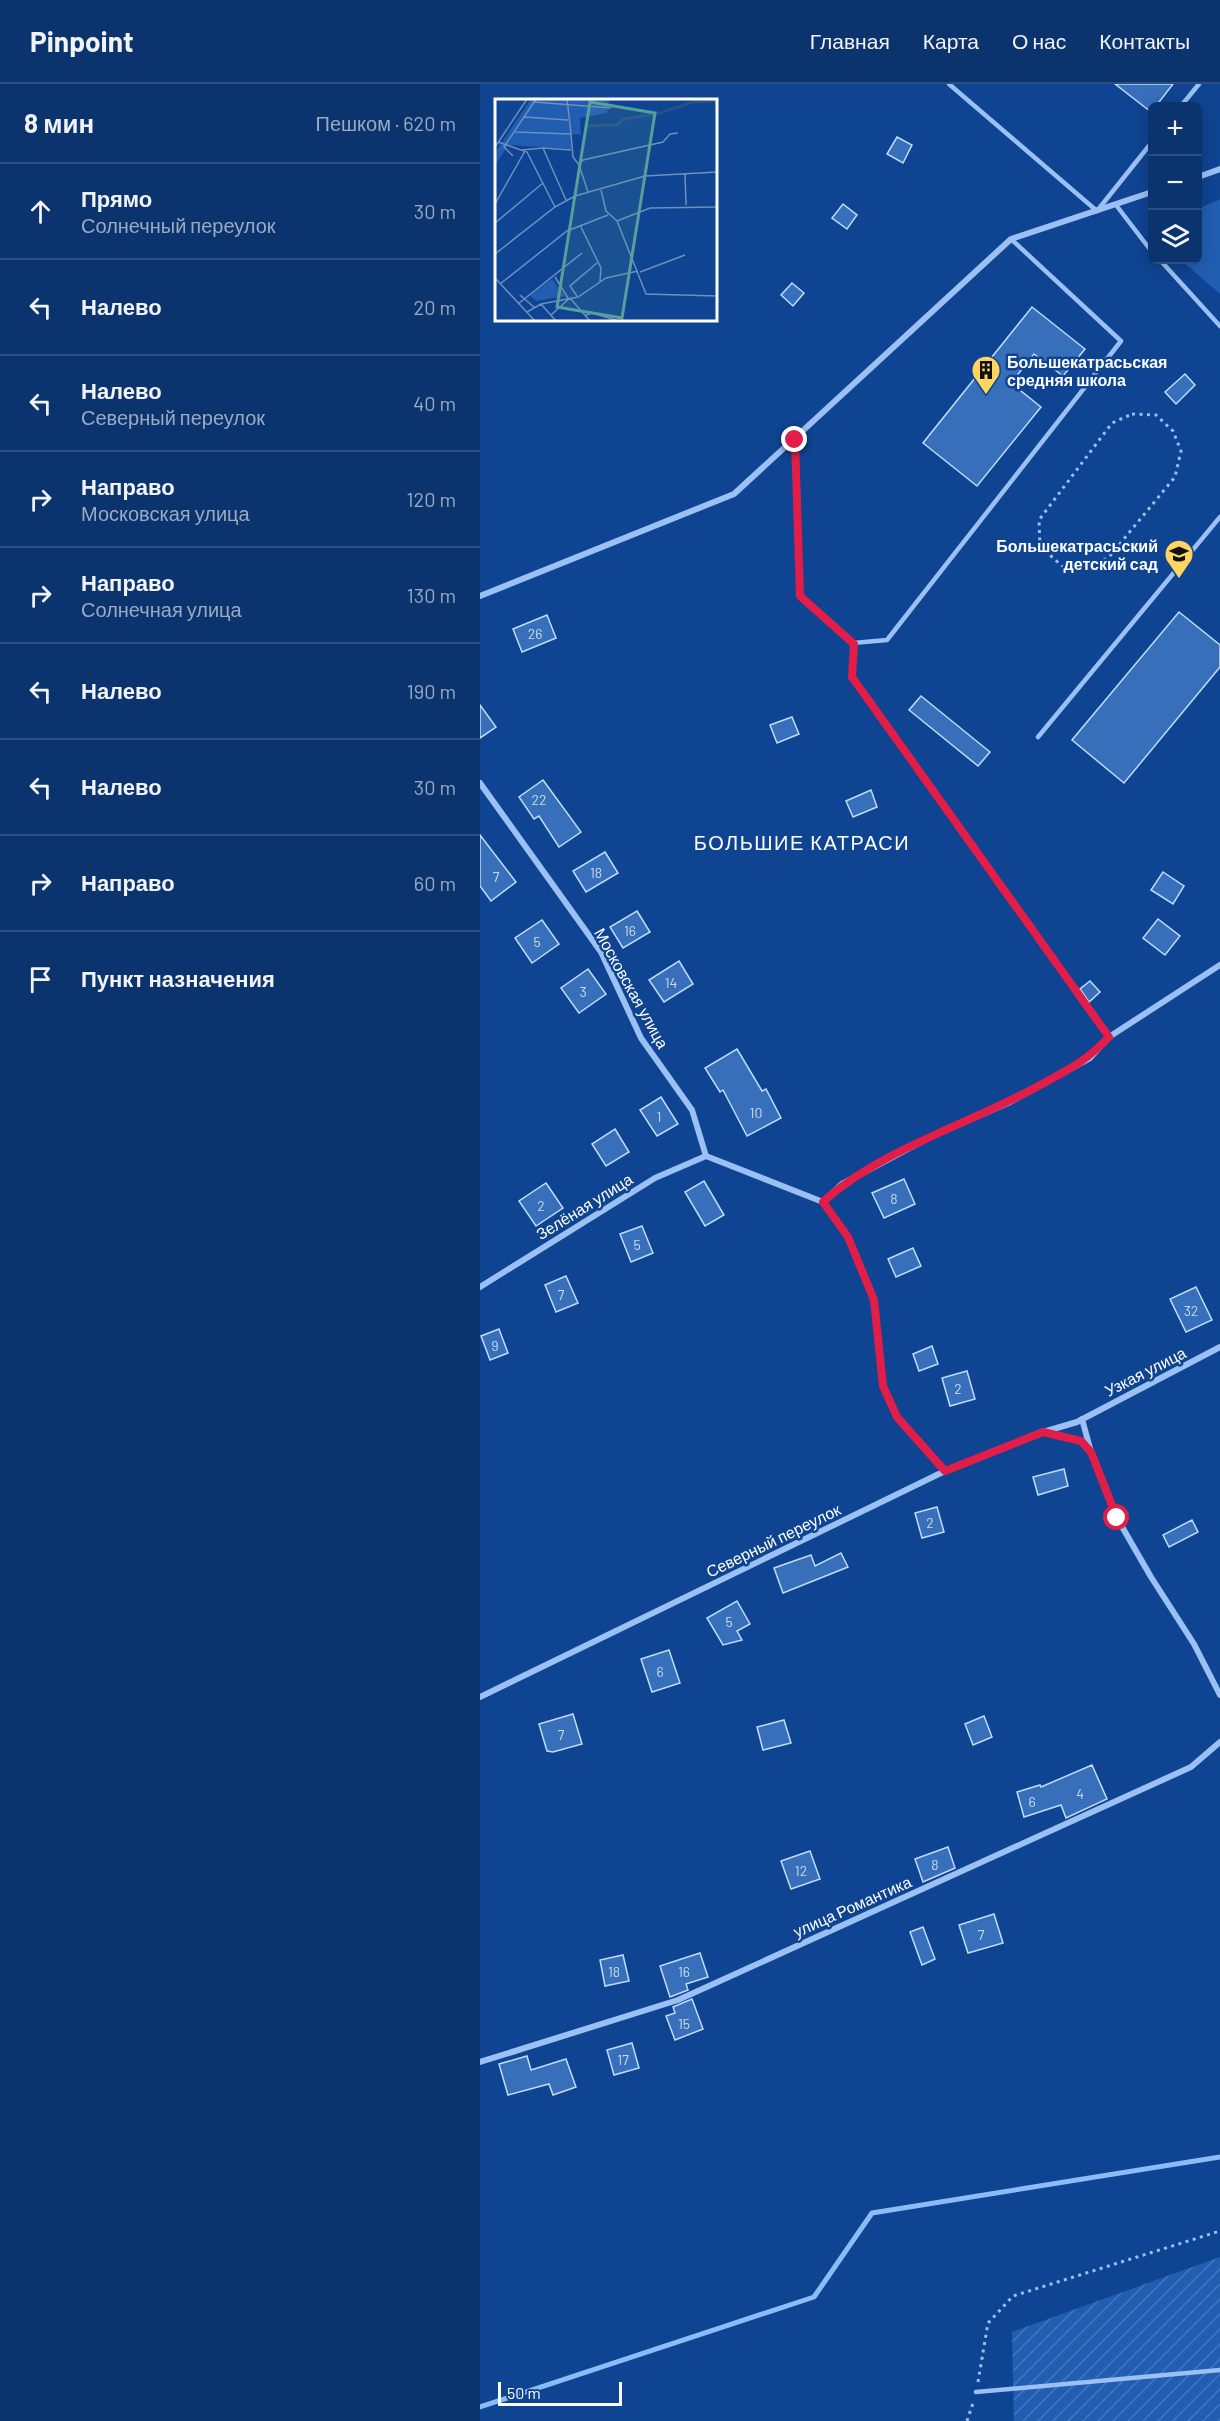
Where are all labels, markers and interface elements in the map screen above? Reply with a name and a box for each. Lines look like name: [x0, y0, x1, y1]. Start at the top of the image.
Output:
text: Pinpoint: [30, 24, 134, 58]
text: Главная: [810, 28, 890, 53]
text: Карта: [923, 28, 979, 53]
text: О нас: [1012, 28, 1066, 53]
text: Контакты: [1099, 28, 1190, 53]
inset map: [495, 99, 717, 321]
map controls: [1148, 102, 1202, 264]
button: +: [1148, 102, 1202, 156]
text: 8 мин: [24, 107, 94, 138]
text: Пешком · 620 m: [316, 111, 456, 135]
button: −: [1148, 156, 1202, 210]
text: Прямо: [81, 185, 152, 211]
icon: ahead: [24, 195, 57, 228]
text: 30 m: [414, 199, 456, 223]
button: layers: [1148, 210, 1202, 264]
text: Солнечный переулок: [81, 213, 276, 237]
icon: left: [24, 291, 57, 324]
text: Налево: [81, 293, 162, 319]
text: 20 m: [413, 295, 456, 319]
place label: Большекатрасьская средняя школа: [1007, 352, 1167, 389]
building icon: Большекатрасьская средняя школа: [970, 354, 1002, 396]
text: Налево: [81, 377, 162, 403]
icon: left: [24, 387, 57, 420]
text: 40 m: [413, 391, 456, 415]
text: Северный переулок: [81, 405, 265, 429]
route end: [781, 426, 807, 452]
text: Направо: [81, 473, 175, 499]
icon: right: [24, 483, 57, 516]
text: 120 m: [406, 487, 456, 511]
text: Московская улица: [81, 501, 250, 525]
place label: Большекатрасьский детский сад: [996, 536, 1158, 573]
school or university icon: Большекатрасьский детский сад: [1163, 538, 1195, 580]
text: Направо: [81, 569, 175, 595]
icon: right: [24, 579, 57, 612]
text: 130 m: [407, 583, 456, 607]
text: Солнечная улица: [81, 597, 242, 621]
house number: 26: [528, 625, 542, 642]
icon: left: [24, 675, 57, 708]
text: Налево: [81, 677, 162, 703]
text: 190 m: [407, 679, 456, 703]
icon: left: [24, 771, 57, 804]
text: Налево: [81, 773, 162, 799]
text: 30 m: [414, 775, 456, 799]
house number: 22: [531, 791, 547, 808]
district label: БОЛЬШИЕ КАТРАСИ: [694, 830, 910, 854]
house number: 18: [590, 864, 602, 881]
icon: right: [24, 867, 57, 900]
house number: 7: [493, 868, 500, 885]
text: Направо: [81, 869, 175, 895]
text: 60 m: [414, 871, 456, 895]
house number: 16: [624, 922, 636, 939]
street label: Московская улица: [591, 924, 673, 1052]
house number: 5: [533, 933, 541, 950]
icon: arrive: [24, 963, 57, 996]
text: Пункт назначения: [81, 965, 275, 991]
house number: 14: [665, 974, 677, 991]
house number: 3: [579, 983, 587, 1000]
house number: 10: [750, 1104, 762, 1121]
house number: 1: [657, 1108, 661, 1125]
street label: Зелёная улица: [532, 1169, 636, 1243]
house number: 8: [890, 1190, 898, 1207]
house number: 2: [537, 1197, 545, 1214]
house number: 5: [633, 1236, 641, 1253]
house number: 7: [558, 1286, 565, 1303]
house number: 32: [1184, 1302, 1198, 1319]
house number: 9: [491, 1337, 499, 1354]
street label: Узкая улица: [1101, 1342, 1189, 1400]
house number: 2: [954, 1380, 962, 1397]
street label: Северный переулок: [703, 1499, 844, 1581]
route start: [1103, 1504, 1129, 1530]
house number: 2: [926, 1514, 934, 1531]
house number: 5: [725, 1613, 733, 1630]
house number: 6: [656, 1663, 664, 1680]
house number: 7: [558, 1726, 565, 1743]
house number: 4: [1076, 1785, 1084, 1802]
house number: 6: [1028, 1793, 1036, 1810]
house number: 8: [931, 1856, 939, 1873]
house number: 12: [795, 1862, 807, 1879]
street label: улица Романтика: [790, 1871, 914, 1941]
house number: 7: [978, 1926, 985, 1943]
house number: 18: [608, 1963, 620, 1980]
house number: 16: [678, 1963, 690, 1980]
house number: 15: [678, 2015, 690, 2032]
house number: 17: [617, 2051, 629, 2068]
scale bar: [498, 2379, 622, 2406]
text: 50 m: [507, 2383, 541, 2402]

